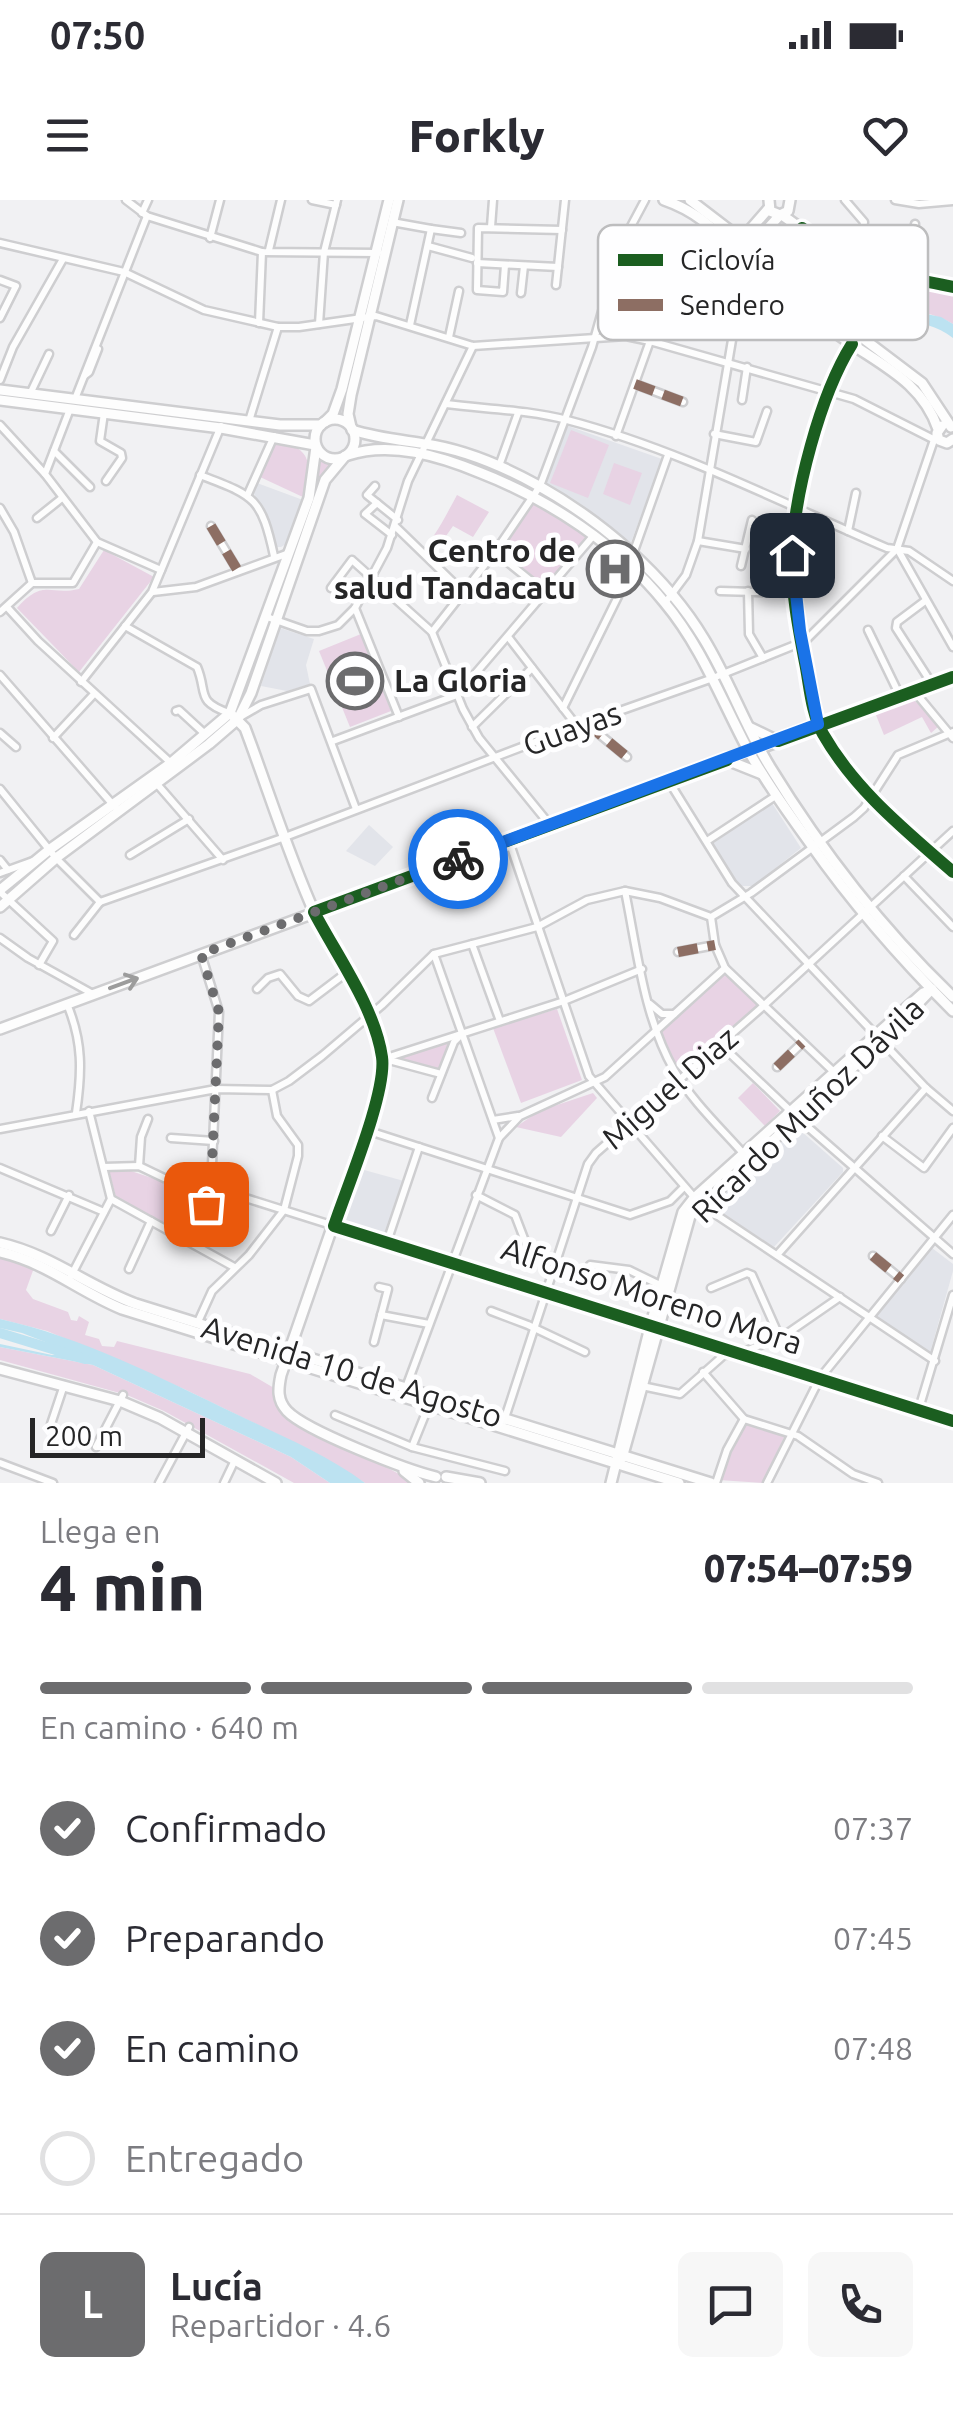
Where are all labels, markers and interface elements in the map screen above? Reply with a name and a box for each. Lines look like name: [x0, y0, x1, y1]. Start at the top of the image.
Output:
text: 07:50: [50, 14, 145, 56]
icon: menu: [40, 108, 95, 163]
icon: heart: [858, 108, 913, 163]
text: Forkly: [408, 110, 545, 161]
legend: [598, 225, 928, 340]
text: Ciclovía: [680, 244, 776, 275]
text: Sendero: [680, 289, 785, 320]
pin: [750, 513, 835, 598]
icon: home: [765, 528, 820, 583]
place label: Centro de salud Tandacatu: [334, 532, 576, 605]
hospital icon: Centro de salud Tandacatu: [585, 539, 645, 599]
sports icon: La Gloria: [325, 651, 385, 711]
place label: La Gloria: [394, 662, 527, 698]
street label: Guayas: [518, 694, 626, 762]
courier: [408, 809, 508, 909]
icon: bike: [431, 832, 486, 887]
one-way arrow: [108, 973, 139, 991]
street label: Ricardo Muñoz Dávila: [684, 989, 931, 1229]
street label: Miguel Diaz: [594, 1019, 744, 1156]
pin: [164, 1162, 249, 1247]
icon: bag: [179, 1177, 234, 1232]
street label: Alfonso Moreno Mora: [497, 1229, 807, 1361]
street label: Avenida 10 de Agosto: [198, 1308, 507, 1434]
scale bar: [30, 1413, 205, 1458]
text: 200 m: [45, 1420, 123, 1451]
text: Llega en: [40, 1513, 160, 1549]
text: 07:54–07:59: [704, 1547, 913, 1589]
text: 4 min: [40, 1550, 205, 1623]
text: En camino · 640 m: [40, 1709, 299, 1745]
icon: check: [40, 1801, 95, 1856]
text: Confirmado: [125, 1807, 327, 1849]
text: 07:37: [833, 1810, 913, 1846]
icon: check: [40, 1911, 95, 1966]
text: Preparando: [125, 1917, 325, 1959]
text: 07:45: [833, 1920, 913, 1956]
icon: check: [40, 2021, 95, 2076]
text: En camino: [125, 2027, 300, 2069]
text: 07:48: [833, 2030, 913, 2066]
text: Entregado: [125, 2137, 304, 2179]
button: chat: [678, 2252, 783, 2357]
button: phone: [808, 2252, 913, 2357]
text: Lucía: [170, 2265, 263, 2307]
text: L: [82, 2283, 103, 2325]
text: Repartidor · 4.6: [170, 2307, 391, 2343]

